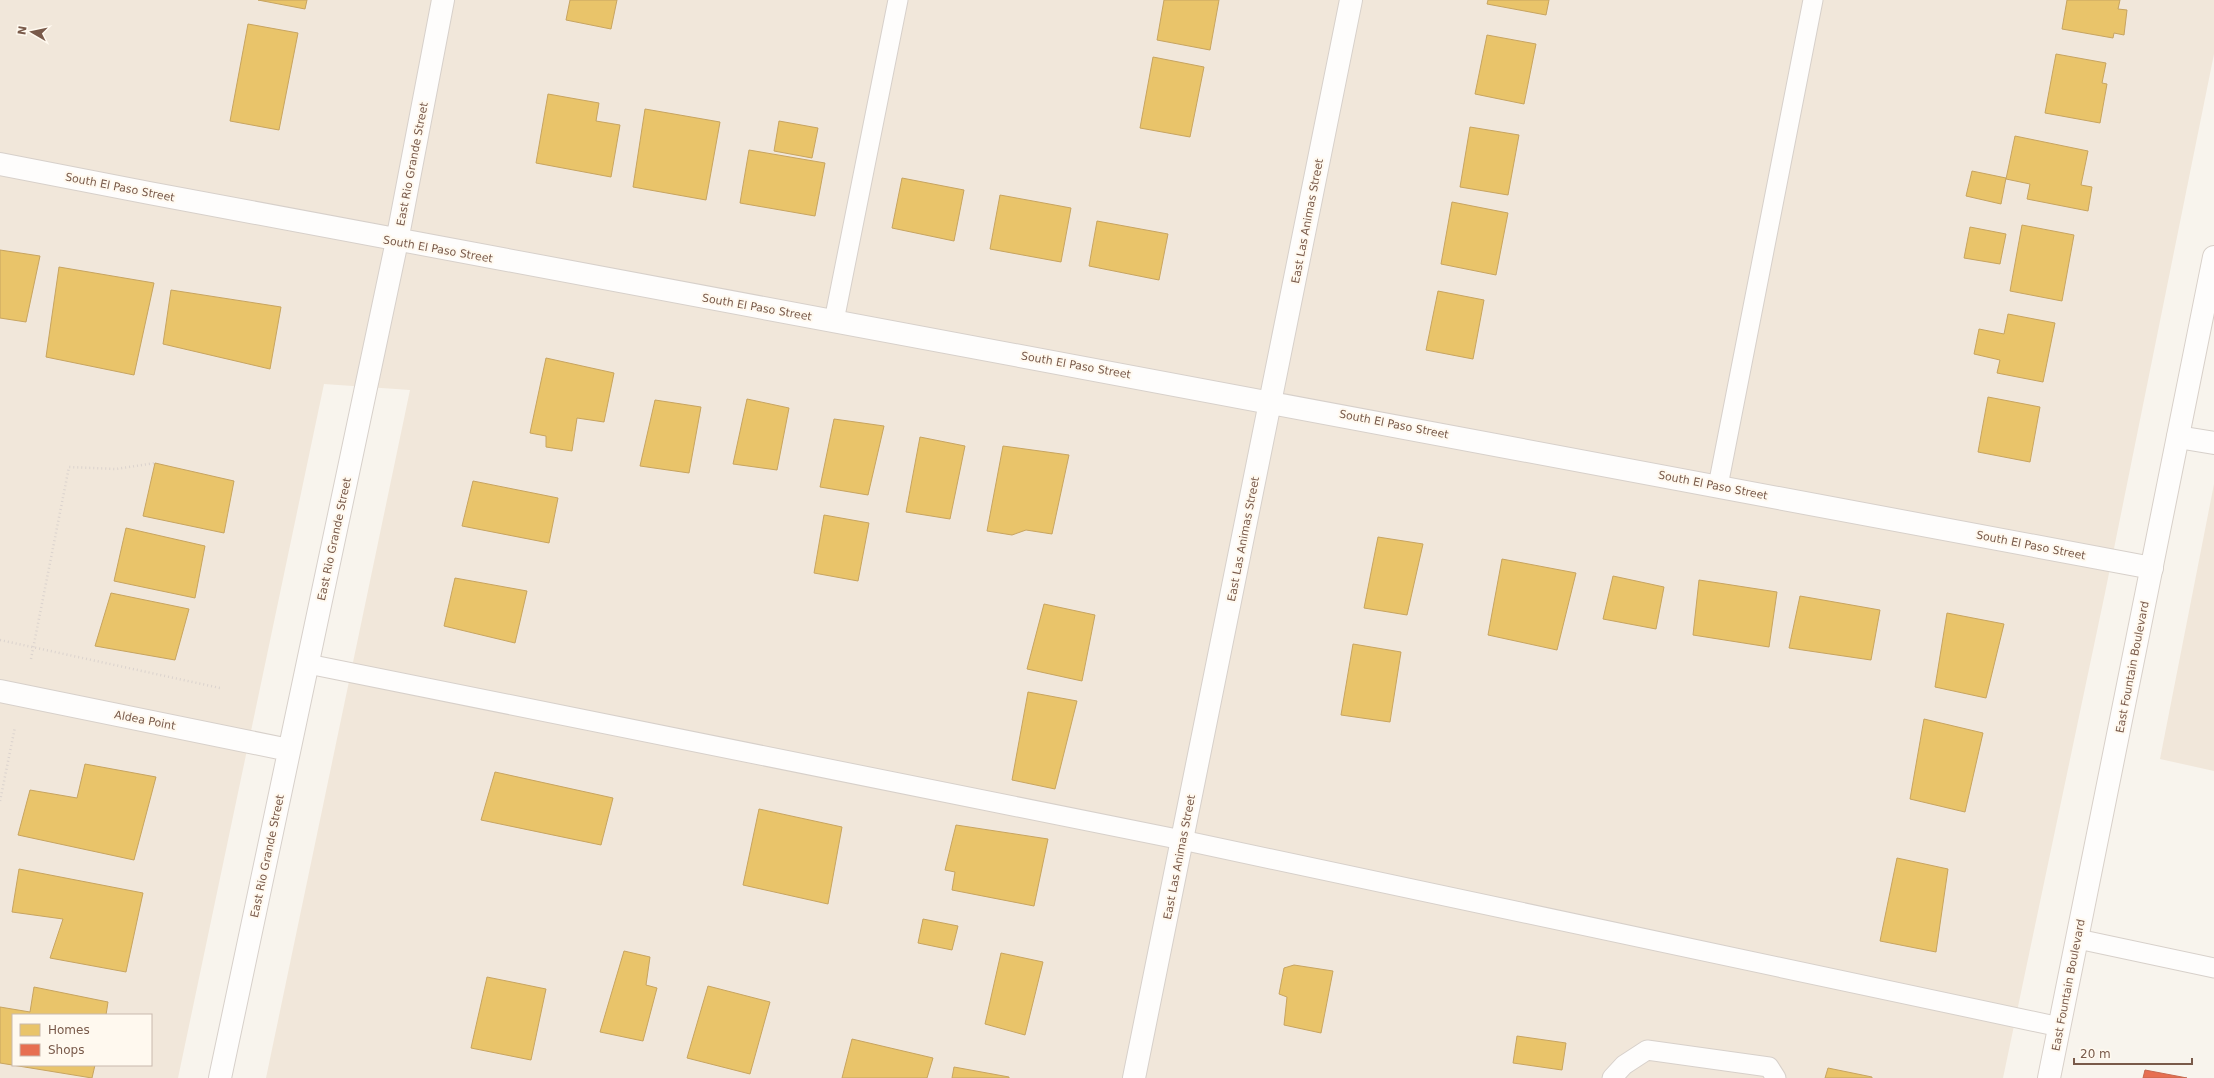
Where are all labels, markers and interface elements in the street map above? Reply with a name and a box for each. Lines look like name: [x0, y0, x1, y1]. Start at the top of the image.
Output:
north arrow: [12, 12, 52, 52]
text: N: [15, 25, 30, 36]
street label: East Rio Grande Street: [394, 101, 431, 227]
street label: East Las Animas Street: [1289, 157, 1326, 285]
street label: South El Paso Street: [64, 170, 176, 205]
street label: South El Paso Street: [382, 233, 494, 266]
street label: South El Paso Street: [701, 291, 813, 324]
street label: South El Paso Street: [1020, 349, 1132, 382]
street label: South El Paso Street: [1338, 407, 1450, 442]
street label: South El Paso Street: [1657, 468, 1769, 503]
street label: East Las Animas Street: [1225, 475, 1262, 603]
street label: East Rio Grande Street: [315, 476, 354, 602]
street label: South El Paso Street: [1975, 528, 2087, 563]
street label: East Fountain Boulevard: [2113, 600, 2152, 734]
street label: Aldea Point: [113, 708, 177, 733]
street label: East Rio Grande Street: [248, 793, 287, 919]
street label: East Las Animas Street: [1161, 793, 1198, 921]
street label: East Fountain Boulevard: [2049, 918, 2088, 1052]
legend: [12, 1014, 152, 1066]
text: Homes: [48, 1023, 90, 1037]
scale bar: [2074, 1040, 2192, 1066]
text: Shops: [48, 1043, 84, 1057]
text: 20 m: [2080, 1047, 2111, 1061]

